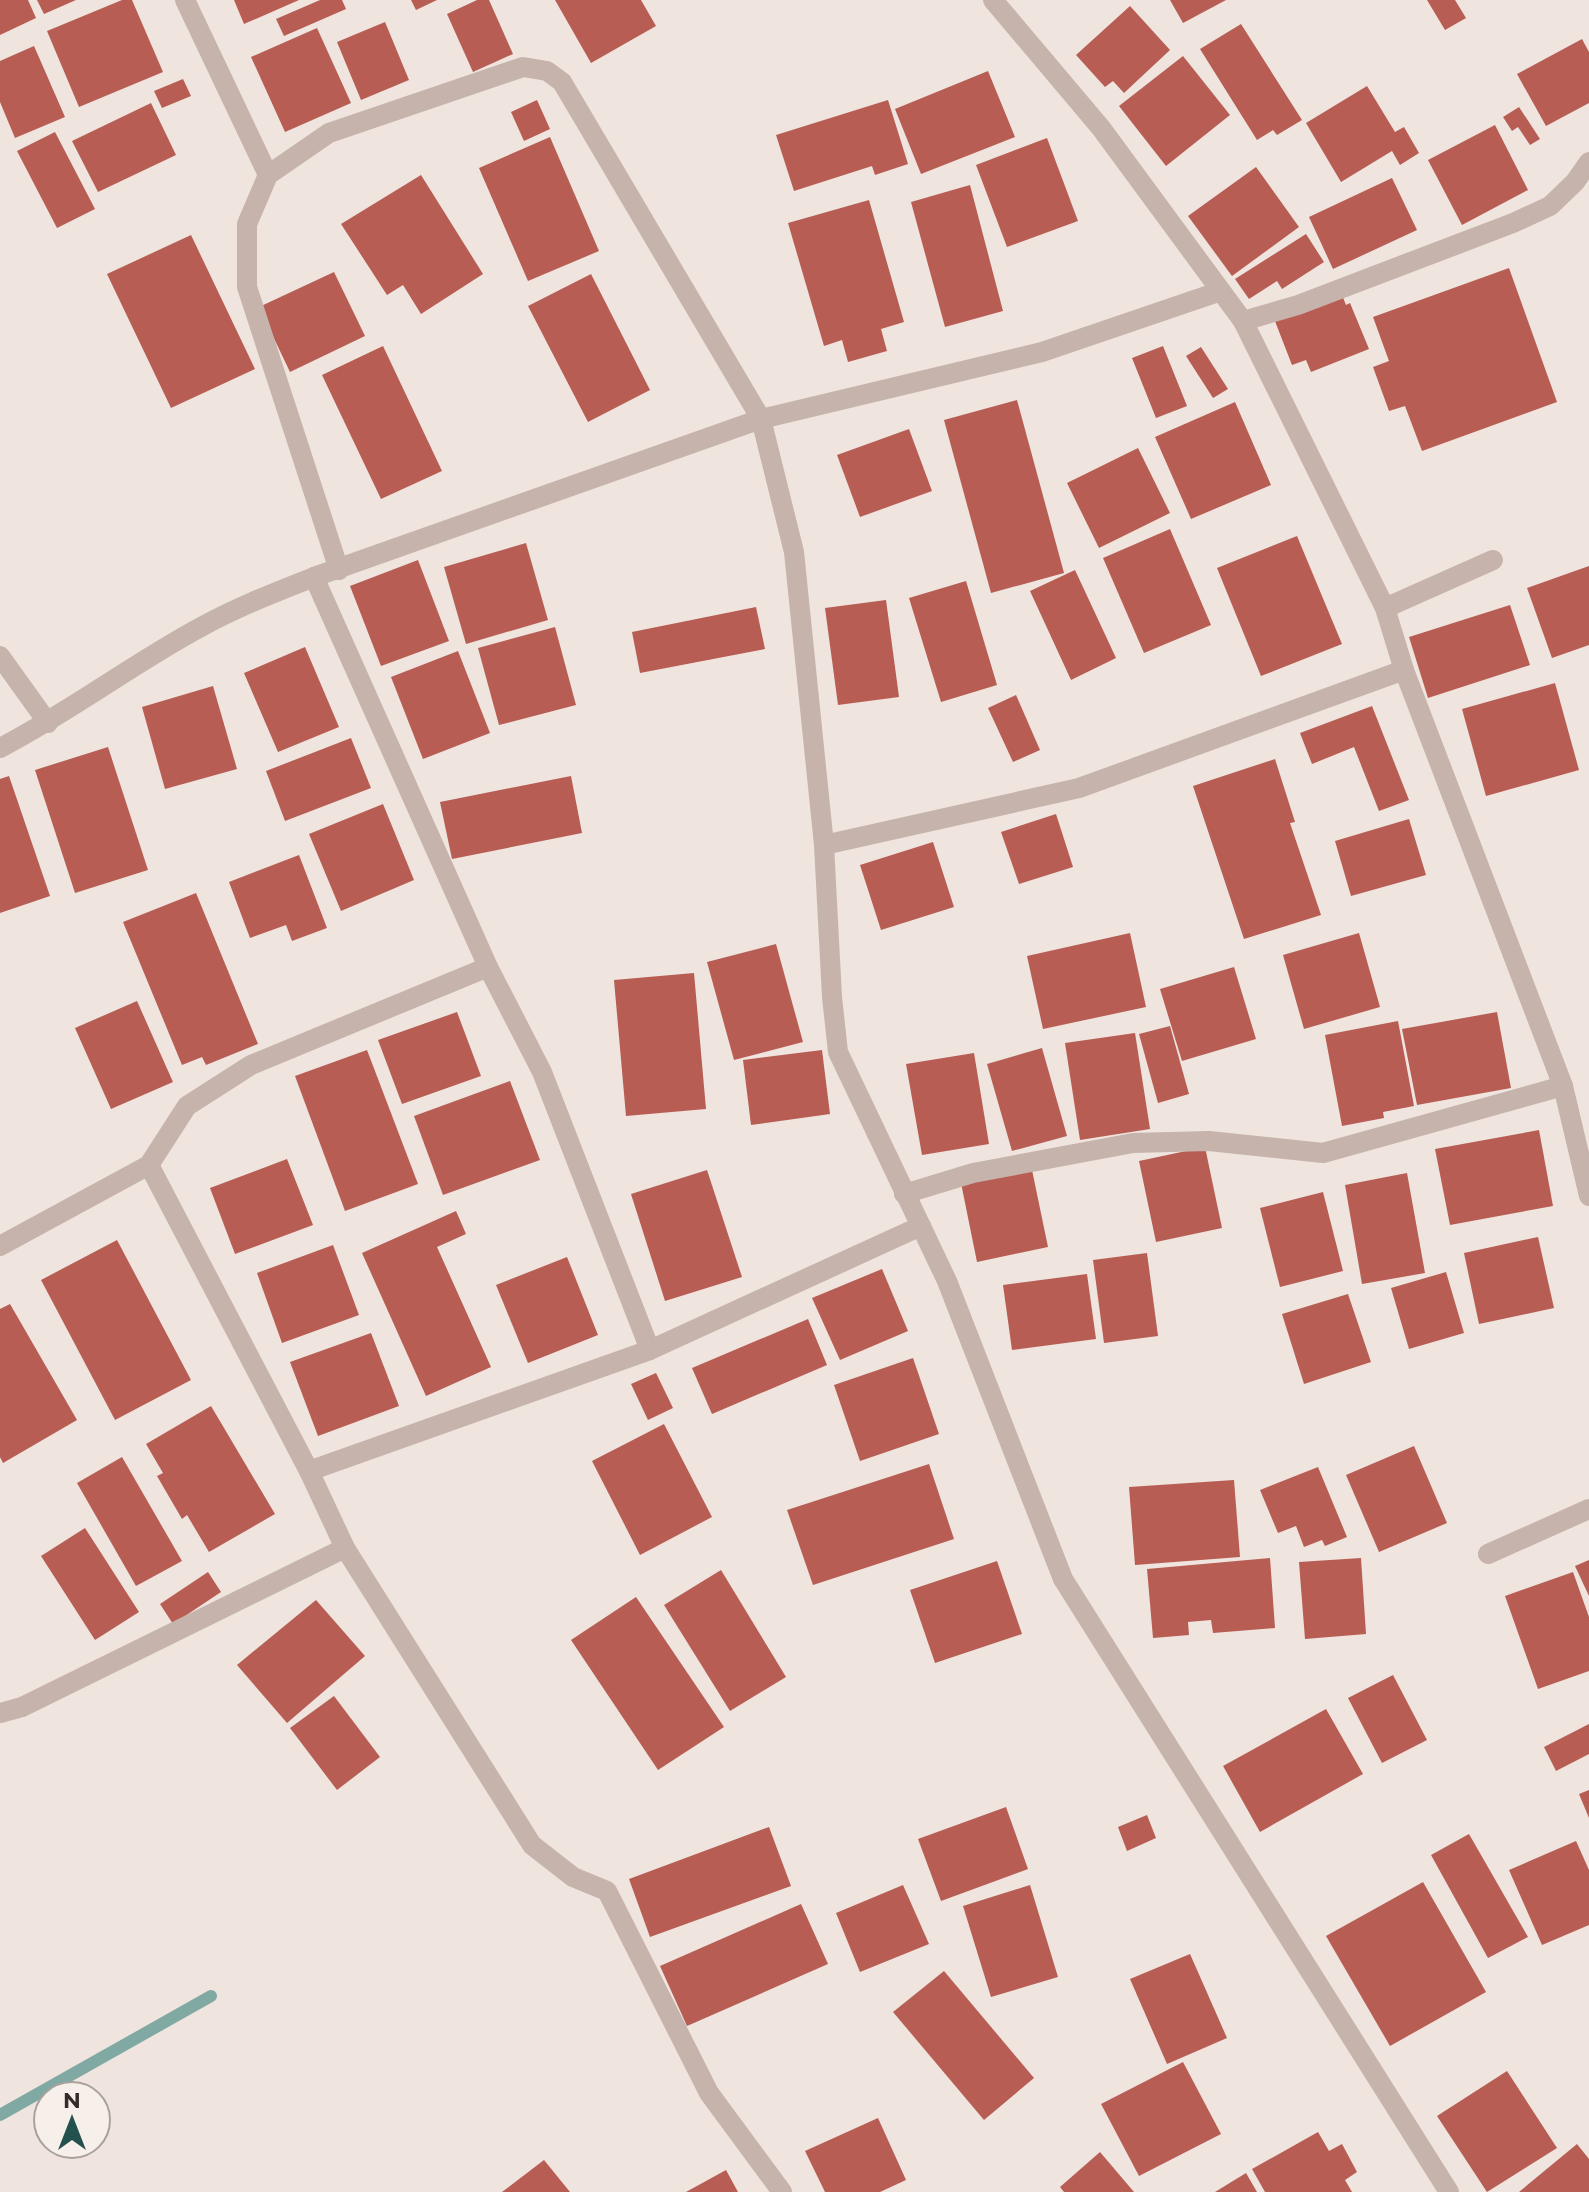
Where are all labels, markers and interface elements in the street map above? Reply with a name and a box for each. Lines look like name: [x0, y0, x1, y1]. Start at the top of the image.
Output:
north arrow: [32, 2080, 112, 2160]
text: N: [63, 2087, 81, 2114]

